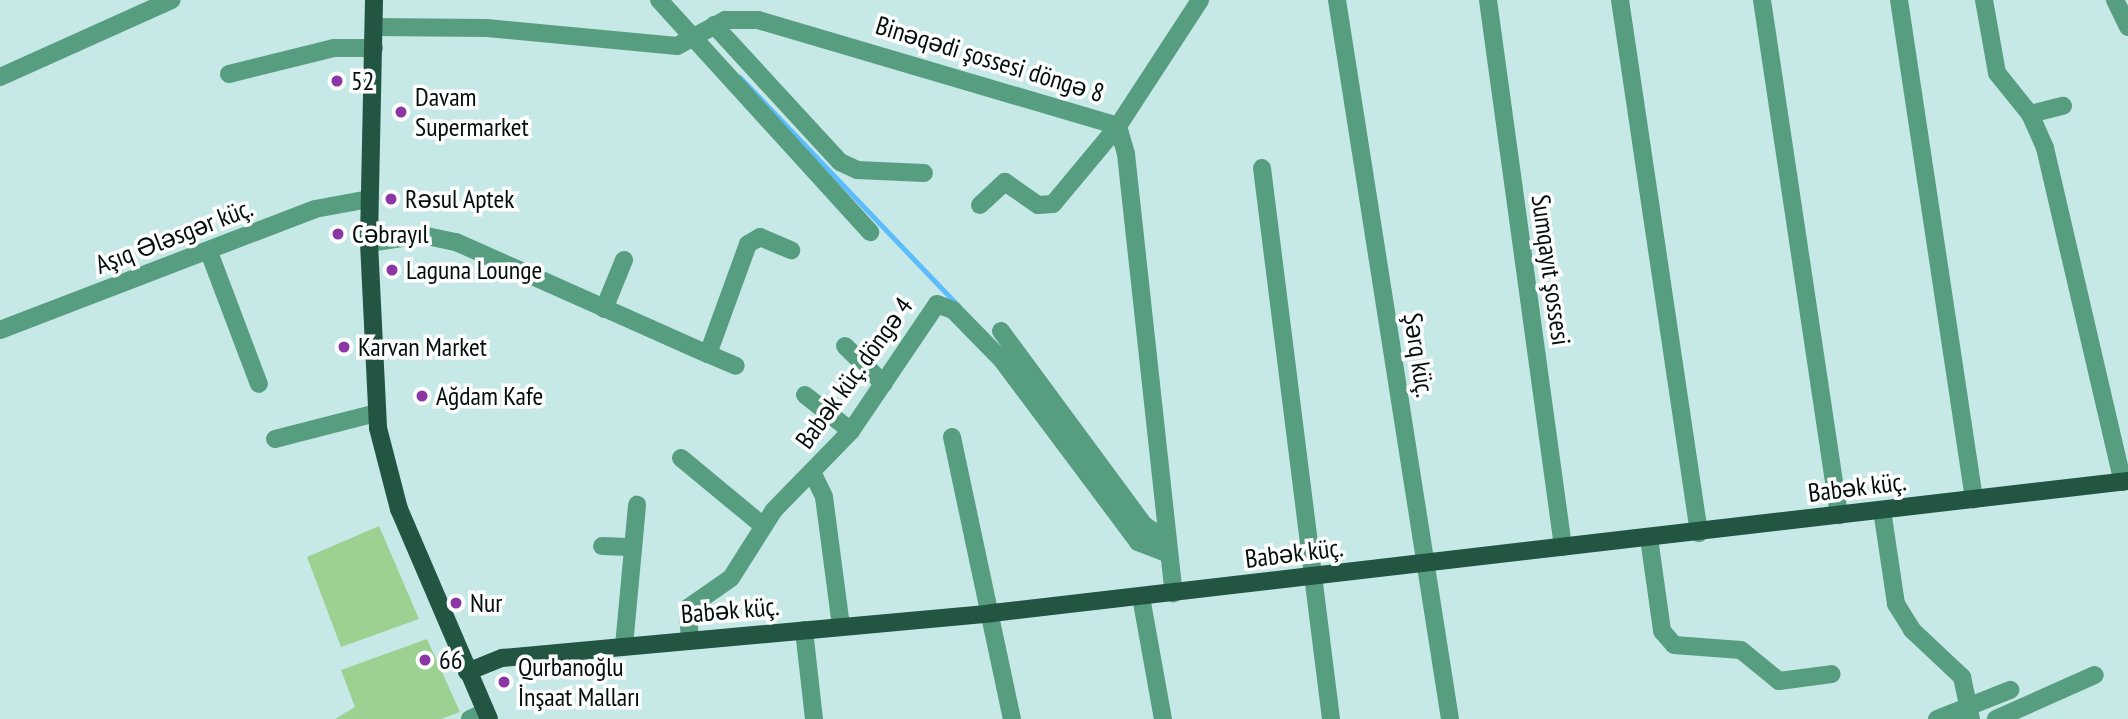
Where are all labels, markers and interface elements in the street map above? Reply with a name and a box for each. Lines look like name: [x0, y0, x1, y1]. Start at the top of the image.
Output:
street label: Binəqədi şossesi döngə 8: [872, 9, 1108, 109]
place label: 52: [351, 65, 374, 97]
marker: 52: [329, 73, 345, 89]
place label: Davam Supermarket: [415, 81, 529, 142]
marker: Davam Supermarket: [393, 104, 409, 120]
place label: Rəsul Aptek: [405, 183, 515, 215]
marker: Rəsul Aptek: [383, 191, 399, 207]
street label: Aşıq Ələsgər küç.: [91, 192, 257, 280]
street label: Sumqayıt şossesi: [1525, 193, 1577, 347]
place label: Cəbrayıl: [352, 218, 429, 250]
marker: Cəbrayıl: [330, 226, 346, 242]
place label: Laguna Lounge: [406, 254, 542, 286]
marker: Laguna Lounge: [384, 262, 400, 278]
street label: Babək küç. döngə 4: [788, 290, 920, 456]
street label: Şərq küç.: [1397, 311, 1441, 399]
place label: Karvan Market: [358, 331, 487, 363]
marker: Karvan Market: [336, 339, 352, 355]
place label: Ağdam Kafe: [436, 380, 543, 412]
marker: Ağdam Kafe: [414, 388, 430, 404]
street label: Babək küç.: [1806, 465, 1908, 509]
street label: Babək küç.: [1243, 531, 1345, 575]
place label: Nur: [470, 587, 502, 619]
street label: Babək küç.: [679, 590, 781, 630]
marker: Nur: [448, 595, 464, 611]
place label: 66: [439, 644, 462, 676]
place label: Qurbanoğlu İnşaat Malları: [518, 651, 640, 712]
marker: 66: [417, 652, 433, 668]
marker: Qurbanoğlu İnşaat Malları: [496, 674, 512, 690]

